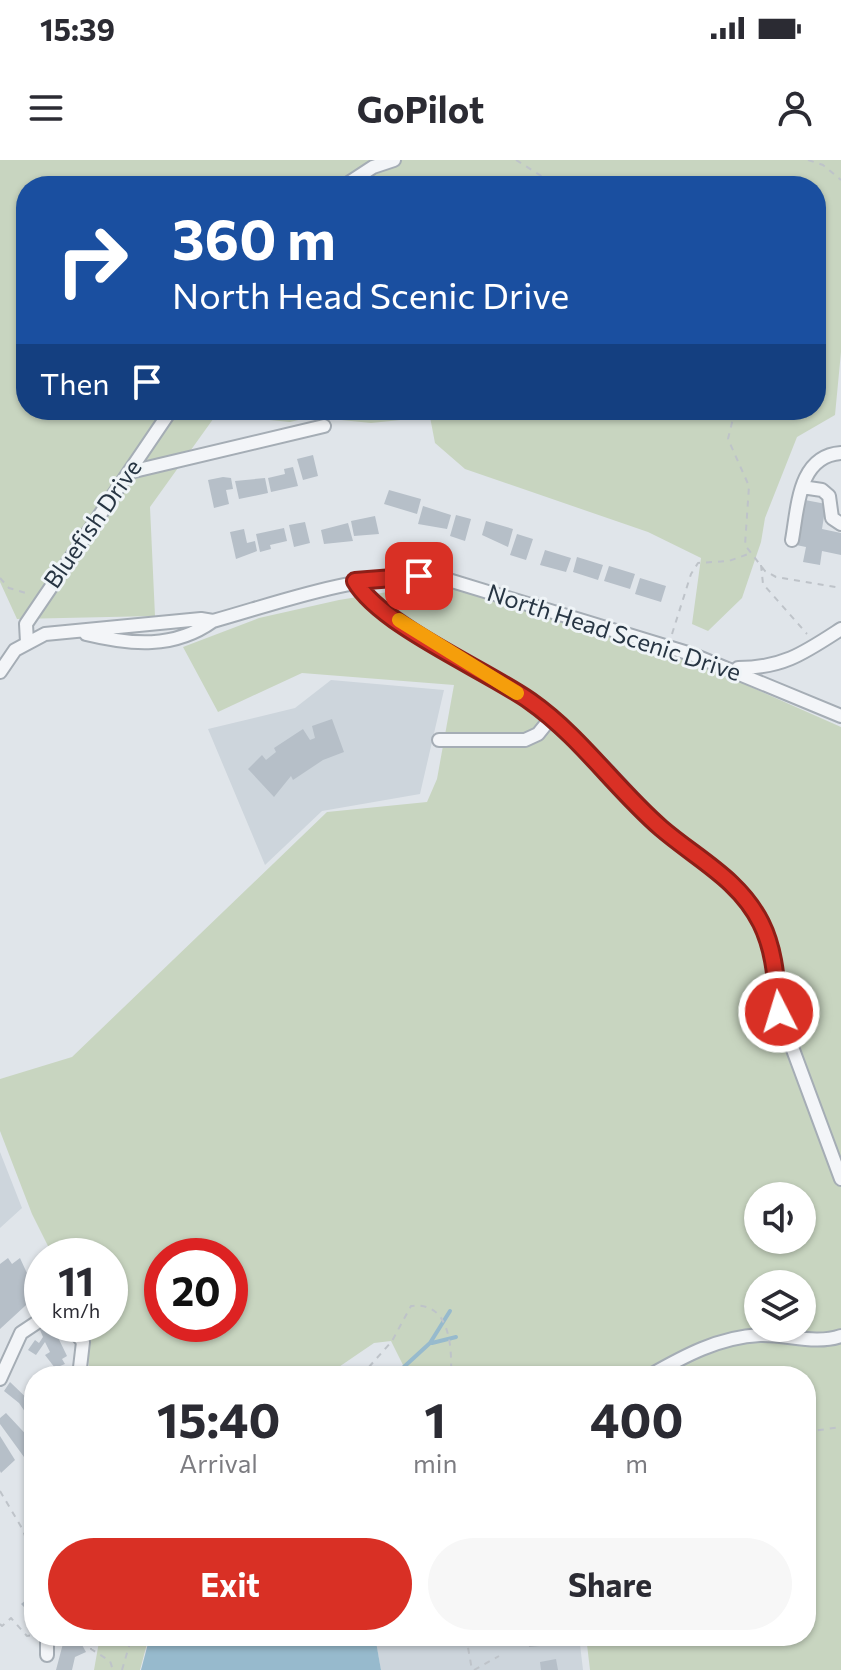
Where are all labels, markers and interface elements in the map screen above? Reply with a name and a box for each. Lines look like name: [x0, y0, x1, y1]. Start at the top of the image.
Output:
text: 15:39: [40, 10, 115, 47]
icon: menu: [24, 86, 68, 130]
text: GoPilot: [357, 86, 484, 130]
icon: person: [773, 86, 817, 130]
text: 360 m: [172, 203, 336, 272]
icon: right: [40, 208, 144, 312]
text: North Head Scenic Drive: [172, 272, 569, 316]
icon: arrive: [125, 360, 169, 404]
text: Then: [40, 364, 109, 401]
street label: Bluefish Drive: [37, 453, 147, 593]
pin: [385, 542, 453, 610]
icon: arrive: [397, 554, 441, 598]
street label: North Head Scenic Drive: [484, 577, 745, 686]
position arrow: [737, 970, 821, 1054]
map controls: [744, 1182, 816, 1342]
button: sound: [744, 1182, 816, 1254]
speed limit sign: 20: [144, 1238, 248, 1342]
text: 11: [58, 1255, 94, 1304]
button: layers: [744, 1270, 816, 1342]
text: km/h: [52, 1298, 100, 1322]
text: 15:40: [157, 1389, 280, 1448]
text: 1: [424, 1389, 446, 1448]
text: 400: [590, 1389, 683, 1448]
text: Arrival: [179, 1447, 258, 1478]
text: min: [413, 1447, 457, 1478]
text: m: [625, 1447, 648, 1478]
button: Exit: [48, 1538, 412, 1630]
button: Share: [428, 1538, 792, 1630]

